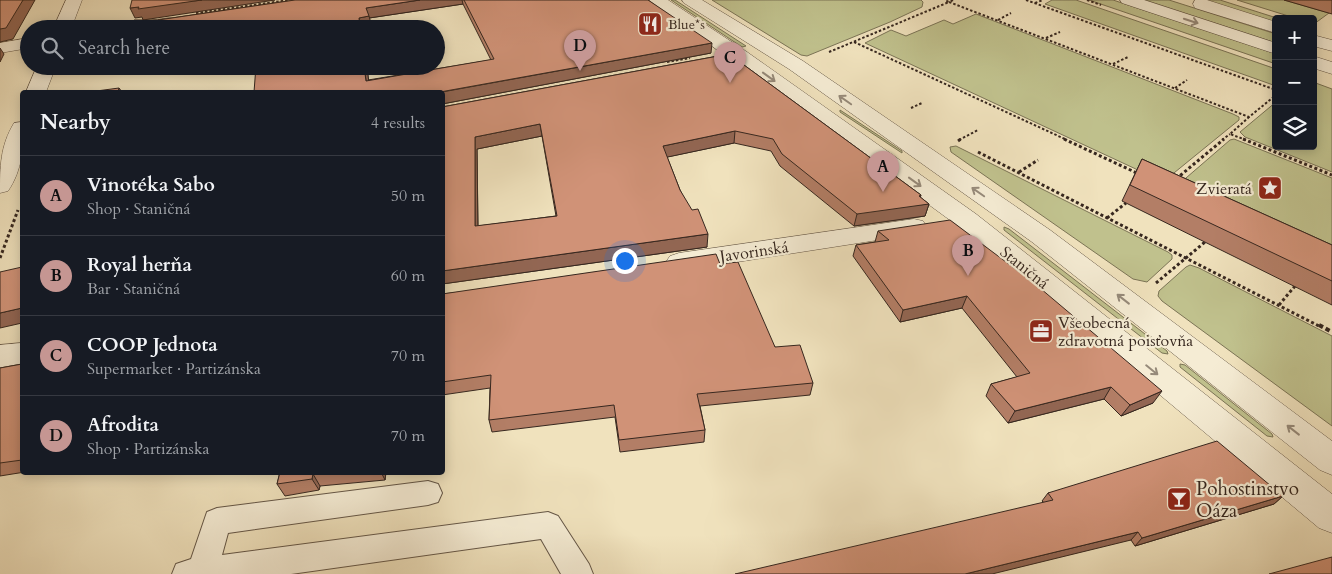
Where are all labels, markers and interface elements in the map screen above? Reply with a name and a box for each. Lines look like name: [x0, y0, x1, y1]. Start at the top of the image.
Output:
restaurant icon: Blue*s: [637, 11, 663, 37]
place label: Blue*s: [668, 15, 705, 34]
map controls: [1272, 15, 1317, 150]
button: +: [1272, 15, 1317, 60]
one-way arrow: [1183, 17, 1198, 26]
search box: [20, 20, 445, 75]
pin: D: [564, 30, 596, 71]
icon: search: [38, 34, 66, 62]
text: Search here: [78, 35, 170, 61]
pin: C: [714, 42, 746, 83]
button: −: [1272, 60, 1317, 105]
one-way arrow: [762, 72, 776, 82]
one-way arrow: [838, 95, 852, 105]
button: layers: [1272, 105, 1317, 150]
text: Nearby: [40, 108, 111, 137]
text: 4 results: [371, 112, 425, 134]
pin: A: [867, 151, 899, 192]
text: Vinotéka Sabo: [87, 172, 215, 198]
place icon: Zvieratá: [1257, 175, 1283, 201]
one-way arrow: [908, 177, 922, 187]
place label: Zvieratá: [1196, 178, 1252, 200]
text: A: [50, 185, 62, 207]
text: 50 m: [391, 185, 425, 207]
one-way arrow: [971, 187, 985, 197]
text: Shop · Staničná: [87, 198, 191, 220]
pin: B: [952, 235, 984, 276]
street label: Javorinská: [716, 236, 790, 268]
street label: Staničná: [995, 241, 1053, 294]
your location: [612, 248, 638, 274]
text: Royal herňa: [87, 252, 192, 278]
text: B: [50, 265, 62, 287]
text: 60 m: [391, 265, 425, 287]
text: Bar · Staničná: [87, 278, 180, 300]
one-way arrow: [1117, 294, 1130, 305]
place label: Všeobecná zdravotná poisťovňa: [1058, 312, 1193, 352]
office icon: Všeobecná zdravotná poisťovňa: [1028, 318, 1054, 344]
text: COOP Jednota: [87, 332, 218, 358]
text: C: [50, 345, 62, 367]
text: 70 m: [391, 345, 425, 367]
text: Supermarket · Partizánska: [87, 358, 261, 380]
one-way arrow: [1145, 365, 1158, 376]
text: Afrodita: [87, 412, 159, 438]
text: D: [49, 425, 63, 447]
text: 70 m: [391, 425, 425, 447]
one-way arrow: [1287, 425, 1300, 436]
text: Shop · Partizánska: [87, 438, 209, 460]
place label: Pohostinstvo Oáza: [1196, 476, 1299, 524]
bar icon: Pohostinstvo Oáza: [1166, 486, 1192, 512]

